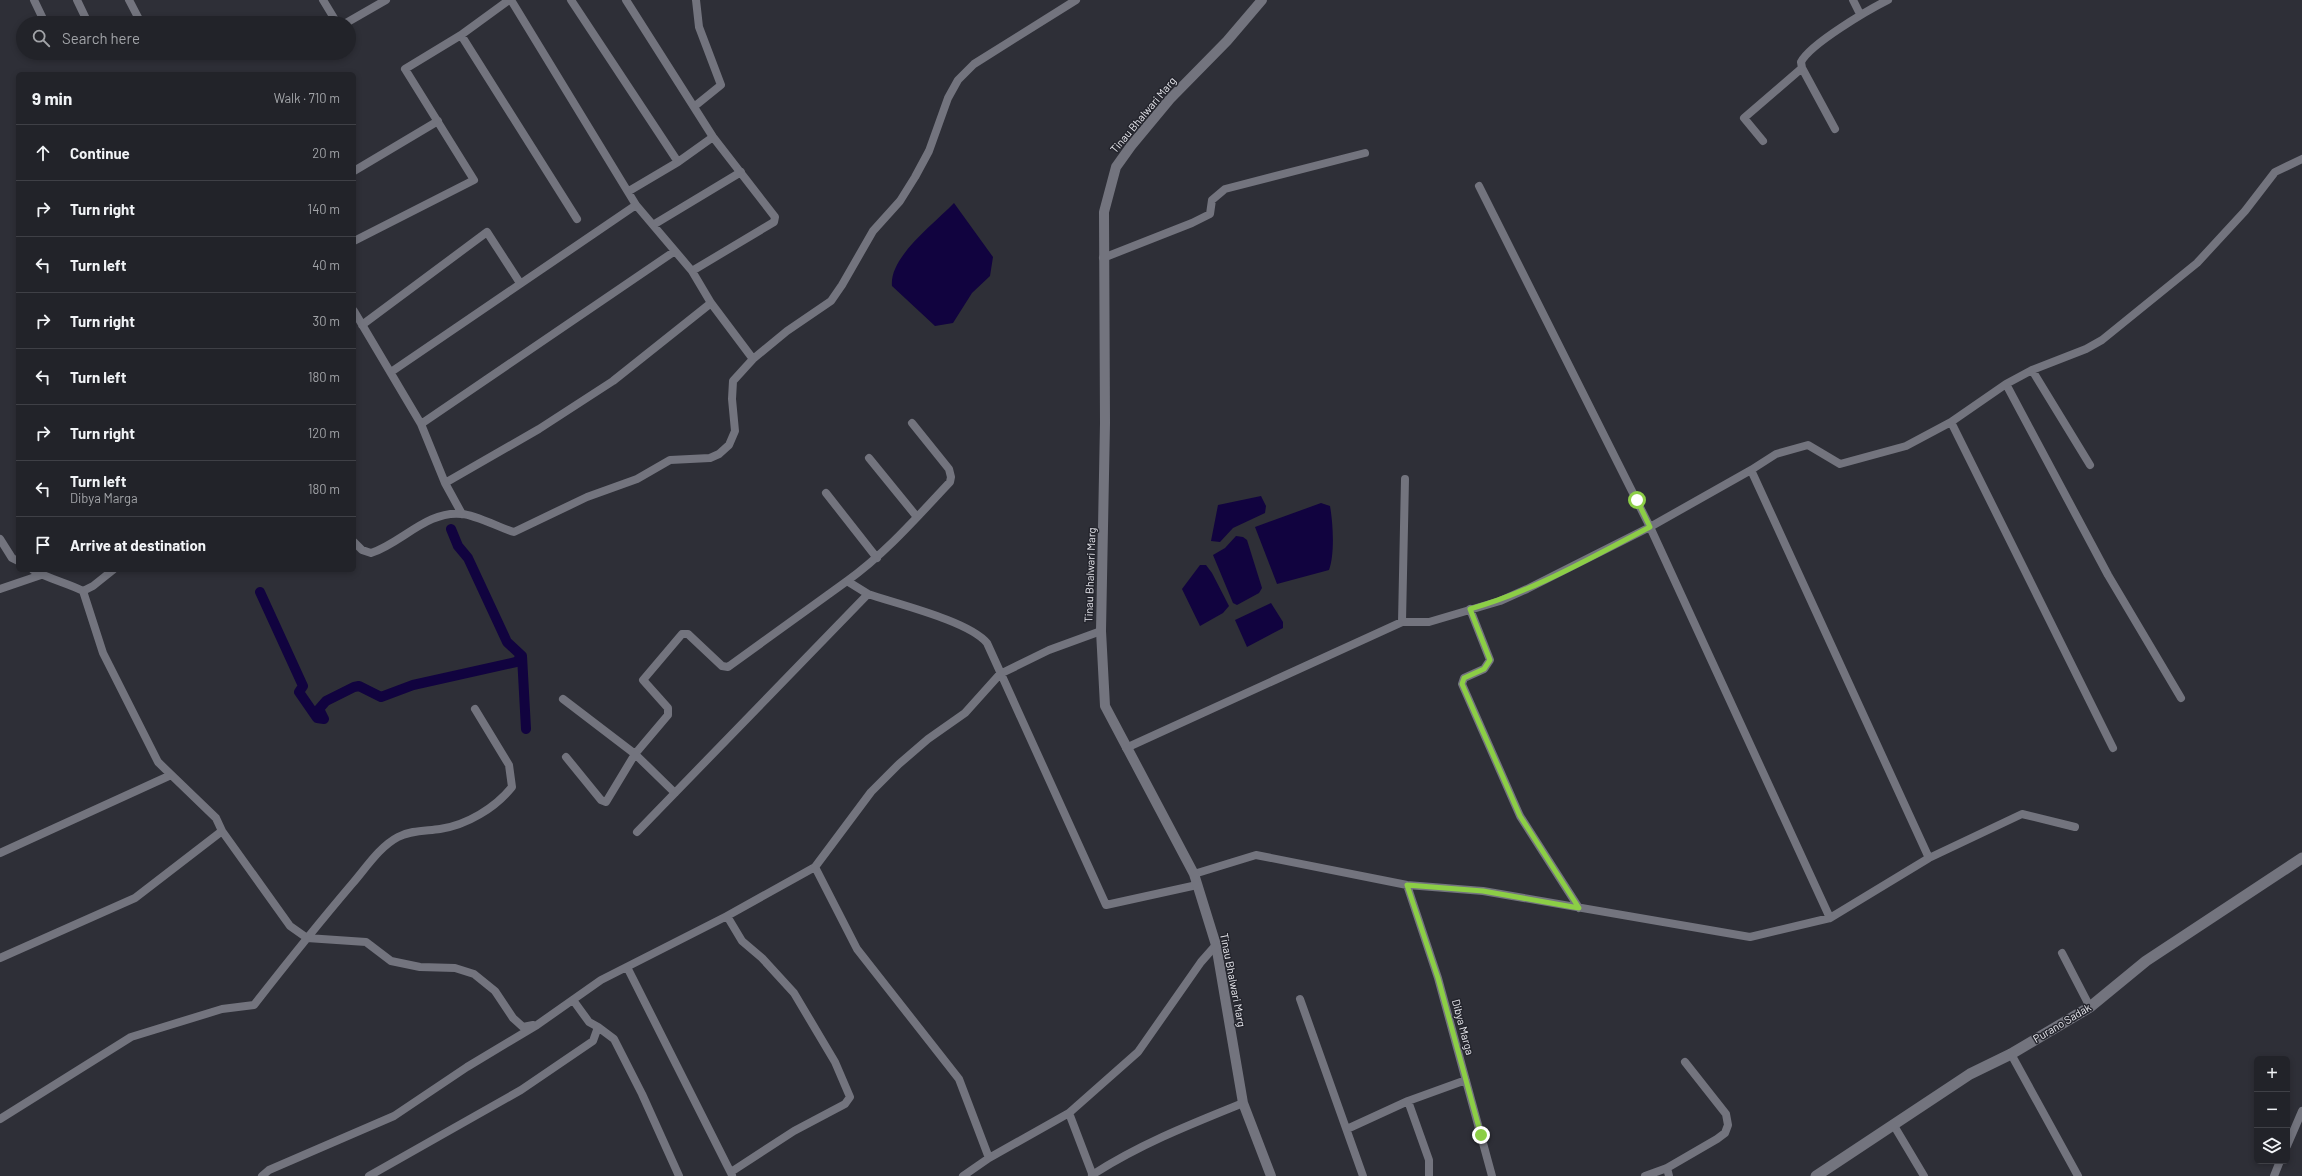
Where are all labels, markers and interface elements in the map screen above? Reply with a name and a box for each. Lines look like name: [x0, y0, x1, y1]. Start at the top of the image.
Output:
search box: [16, 16, 356, 60]
icon: search: [30, 27, 52, 49]
text: Search here: [62, 29, 140, 47]
street label: Tinau Bhalwari Marg: [1107, 74, 1178, 155]
text: 9 min: [32, 88, 72, 108]
text: Walk · 710 m: [274, 90, 340, 106]
icon: ahead: [32, 142, 54, 164]
text: Continue: [70, 144, 130, 162]
text: 20 m: [312, 145, 340, 161]
icon: right: [32, 198, 54, 220]
text: Turn right: [70, 200, 135, 218]
text: 140 m: [308, 201, 340, 217]
icon: left: [32, 254, 54, 276]
text: Turn left: [70, 256, 126, 274]
text: 40 m: [312, 257, 340, 273]
icon: right: [32, 310, 54, 332]
text: Turn right: [70, 312, 135, 330]
text: 30 m: [313, 313, 340, 329]
icon: left: [32, 366, 54, 388]
text: Turn left: [70, 368, 126, 386]
text: 180 m: [308, 369, 340, 385]
icon: right: [32, 422, 54, 444]
text: Turn right: [70, 424, 135, 442]
text: 120 m: [308, 425, 340, 441]
text: Turn left: [70, 472, 126, 490]
icon: left: [32, 478, 54, 500]
text: 180 m: [308, 481, 340, 497]
text: Dibya Marga: [70, 490, 138, 506]
route start: [1628, 491, 1646, 509]
street label: Tinau Bhalwari Marg: [1081, 527, 1098, 623]
icon: arrive: [32, 534, 54, 556]
text: Arrive at destination: [70, 536, 206, 554]
street label: Tinau Bhalwari Marg: [1218, 932, 1249, 1028]
street label: Dibya Marga: [1450, 998, 1477, 1056]
street label: Purano Sadak: [2030, 1000, 2093, 1045]
map controls: [2254, 1056, 2290, 1164]
button: +: [2254, 1056, 2290, 1092]
button: −: [2254, 1092, 2290, 1128]
route end: [1472, 1126, 1490, 1144]
button: layers: [2254, 1128, 2290, 1164]

